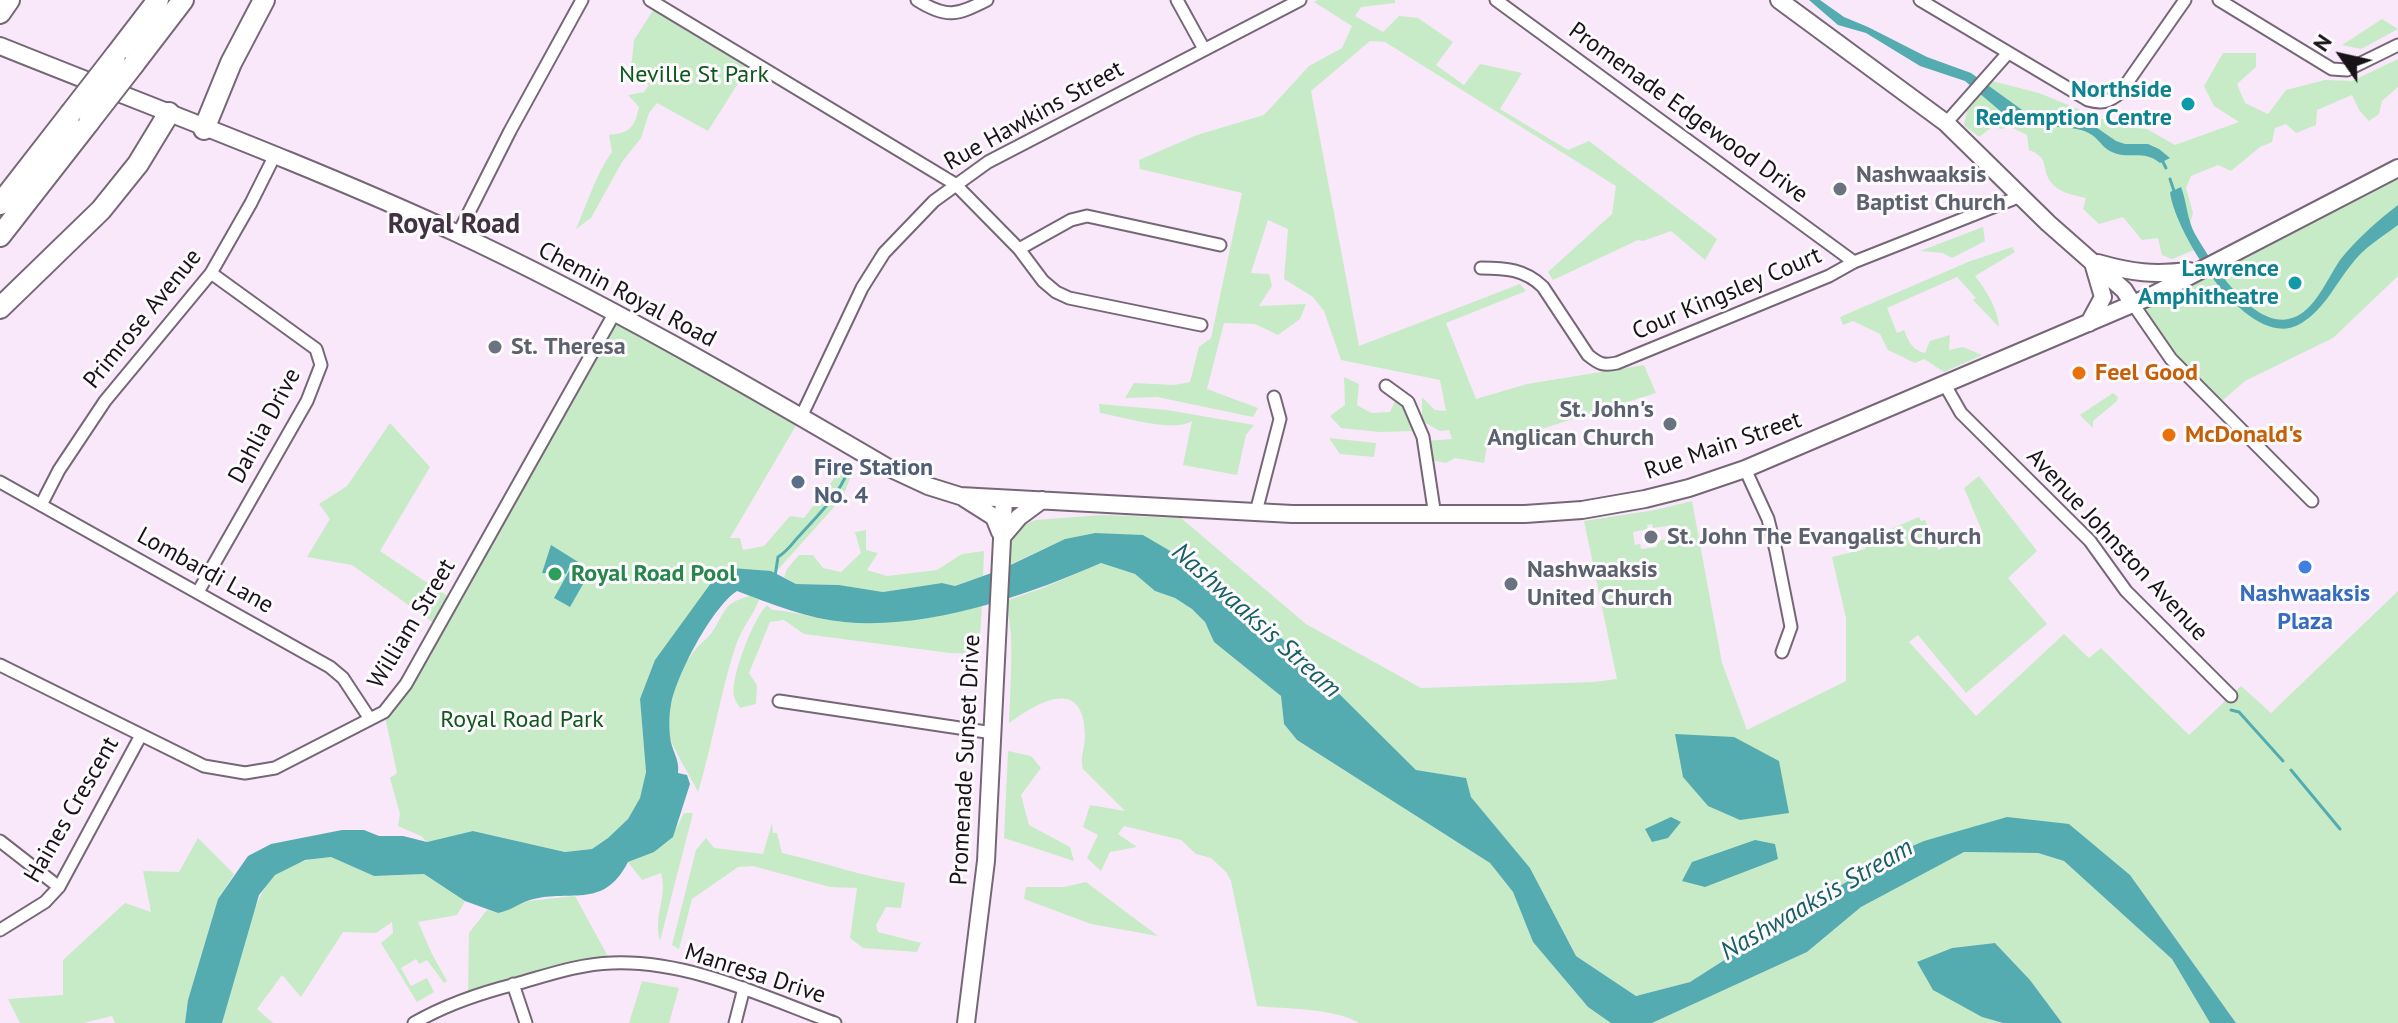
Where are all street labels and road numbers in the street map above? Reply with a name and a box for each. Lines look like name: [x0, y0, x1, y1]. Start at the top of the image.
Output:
street label: Promenade Edgewood Drive: [1563, 17, 1813, 209]
street label: Rue Hawkins Street: [940, 55, 1128, 177]
street label: Chemin Royal Road: [533, 236, 721, 354]
street label: Cour Kingsley Court: [1628, 241, 1826, 347]
street label: Primrose Avenue: [78, 243, 208, 395]
street label: Dahlia Drive: [223, 363, 307, 489]
street label: Rue Main Street: [1641, 406, 1805, 486]
street label: Avenue Johnston Avenue: [2020, 443, 2214, 647]
street label: Lombardi Lane: [132, 522, 278, 620]
street label: William Street: [362, 554, 462, 694]
street label: Promenade Sunset Drive: [945, 634, 987, 886]
street label: Haines Crescent: [19, 732, 125, 888]
street label: Manresa Drive: [681, 938, 829, 1010]

